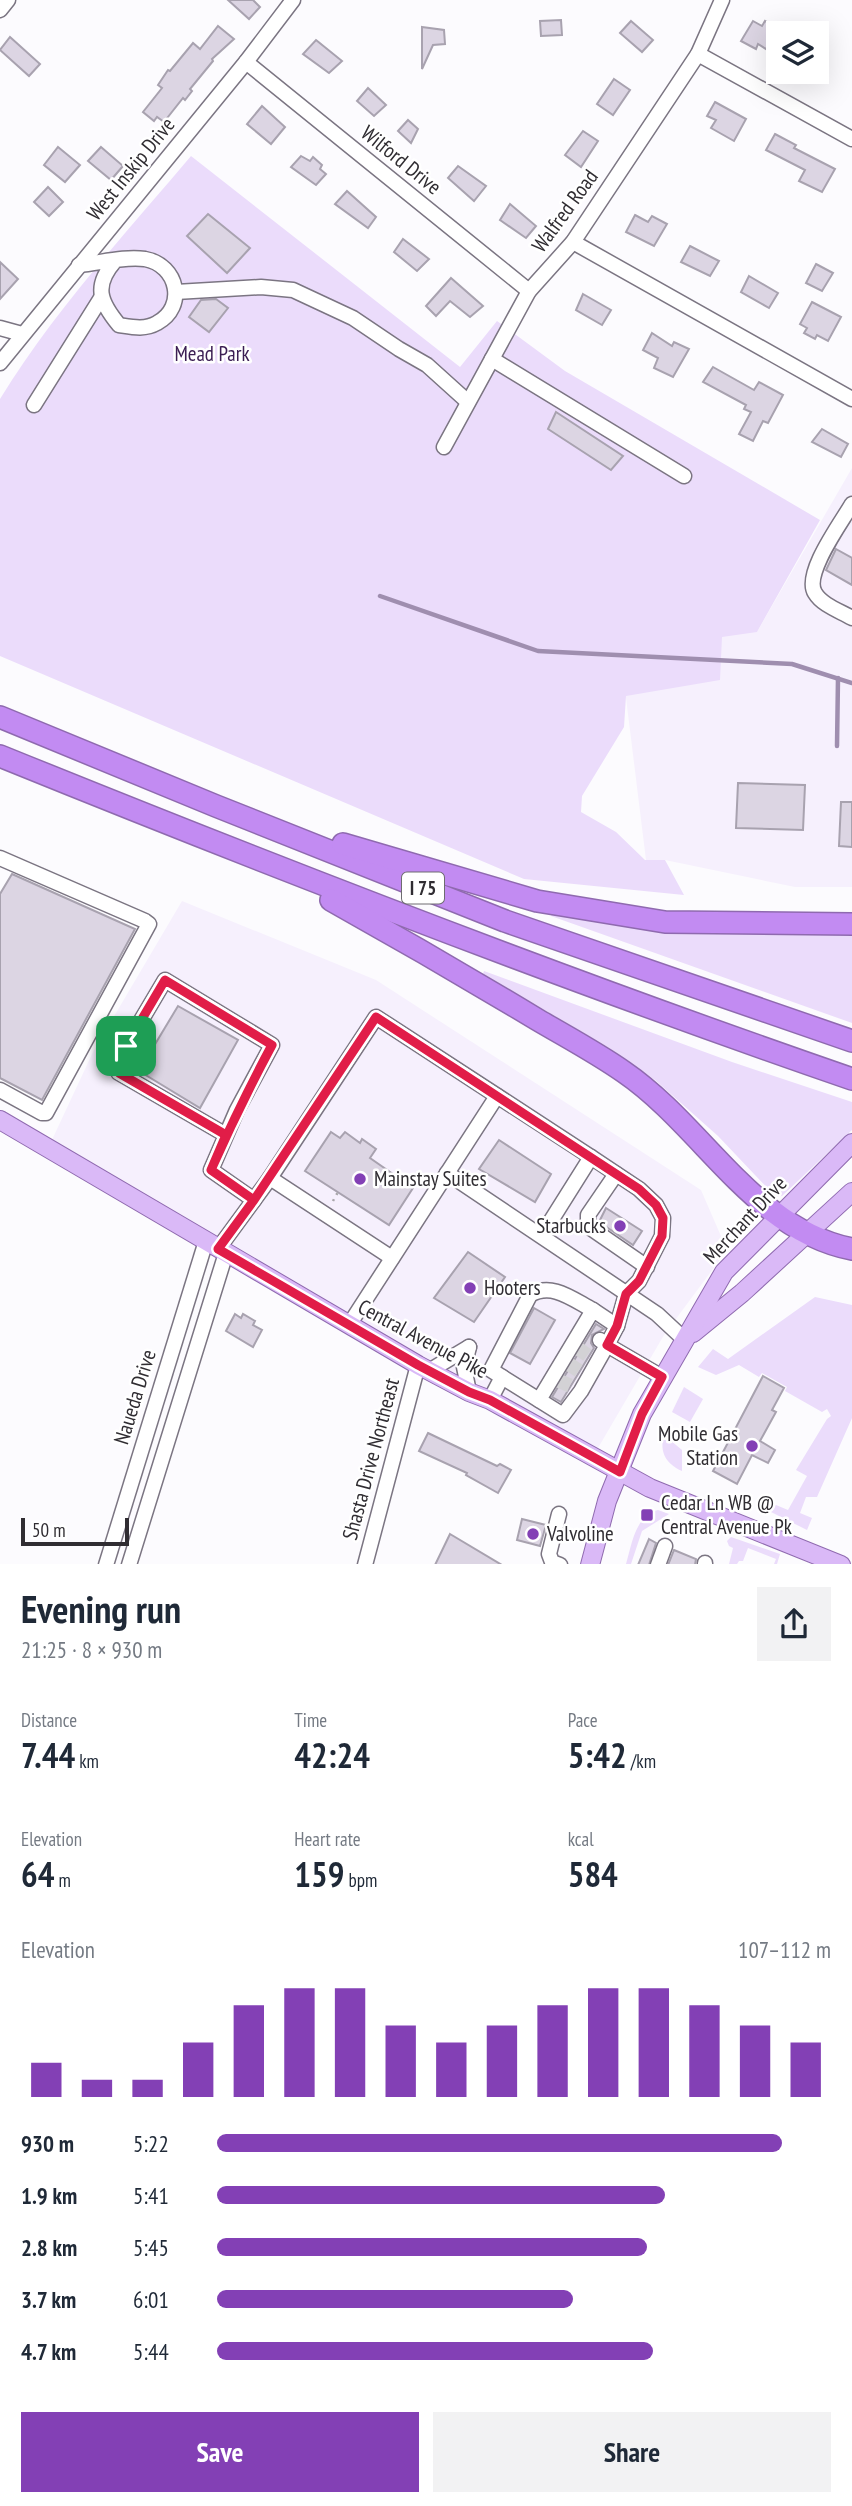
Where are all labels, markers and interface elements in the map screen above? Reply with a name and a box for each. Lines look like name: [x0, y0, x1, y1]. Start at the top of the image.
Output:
map controls: [766, 21, 829, 84]
button: layers: [766, 21, 829, 84]
street label: West Inskip Drive: [81, 112, 180, 226]
street label: Wilford Drive: [356, 119, 447, 200]
street label: Walfred Road: [525, 164, 604, 257]
park label: Mead Park: [174, 340, 250, 367]
road number: I 75: [402, 873, 444, 904]
pin: [96, 1016, 156, 1076]
icon: arrive: [107, 1027, 145, 1065]
place label: Mainstay Suites: [374, 1165, 487, 1192]
street label: Merchant Drive: [697, 1170, 792, 1269]
marker: Mainstay Suites: [352, 1171, 368, 1187]
place label: Starbucks: [536, 1212, 606, 1239]
marker: Starbucks: [612, 1218, 628, 1234]
place label: Hooters: [484, 1274, 541, 1301]
marker: Hooters: [462, 1280, 478, 1296]
street label: Central Avenue Pike: [353, 1293, 493, 1384]
street label: Naueda Drive: [107, 1346, 162, 1447]
street label: Shasta Drive Northeast: [336, 1375, 405, 1543]
place label: Mobile Gas Station: [658, 1420, 738, 1471]
marker: Mobile Gas Station: [744, 1438, 760, 1454]
place label: Cedar Ln WB @ Central Avenue Pk: [661, 1489, 792, 1540]
marker: Cedar Ln WB @ Central Avenue Pk: [639, 1507, 655, 1523]
scale bar: [21, 1516, 130, 1547]
text: 50 m: [32, 1518, 66, 1542]
place label: Valvoline: [546, 1520, 614, 1547]
marker: Valvoline: [525, 1526, 541, 1542]
text: Evening run: [21, 1584, 181, 1633]
button: share: [757, 1587, 831, 1661]
text: 21:25 · 8 × 930 m: [21, 1635, 162, 1664]
text: Distance: [21, 1708, 77, 1732]
text: Time: [294, 1708, 327, 1732]
text: Pace: [568, 1708, 598, 1732]
text: 7.44: [21, 1732, 75, 1778]
text: 42:24: [294, 1732, 370, 1778]
text: 5:42: [568, 1732, 627, 1778]
text: km: [75, 1749, 99, 1773]
text: /km: [627, 1749, 656, 1773]
text: Elevation: [21, 1827, 82, 1851]
text: Heart rate: [294, 1827, 361, 1851]
text: kcal: [568, 1827, 594, 1851]
text: 64: [21, 1851, 54, 1897]
text: 159: [294, 1851, 345, 1897]
text: 584: [568, 1851, 618, 1897]
text: m: [54, 1868, 71, 1892]
text: bpm: [345, 1868, 377, 1892]
text: Elevation: [21, 1935, 95, 1964]
text: 107–112 m: [738, 1935, 831, 1964]
text: 930 m: [21, 2129, 74, 2158]
text: 5:22: [133, 2129, 169, 2158]
text: 1.9 km: [21, 2181, 77, 2210]
text: 5:41: [133, 2181, 169, 2210]
text: 2.8 km: [21, 2233, 77, 2262]
text: 5:45: [133, 2233, 169, 2262]
text: 3.7 km: [21, 2285, 76, 2314]
text: 6:01: [133, 2285, 169, 2314]
text: 4.7 km: [21, 2337, 76, 2366]
text: 5:44: [133, 2337, 169, 2366]
button: Save: [21, 2412, 419, 2492]
button: Share: [433, 2412, 831, 2492]

